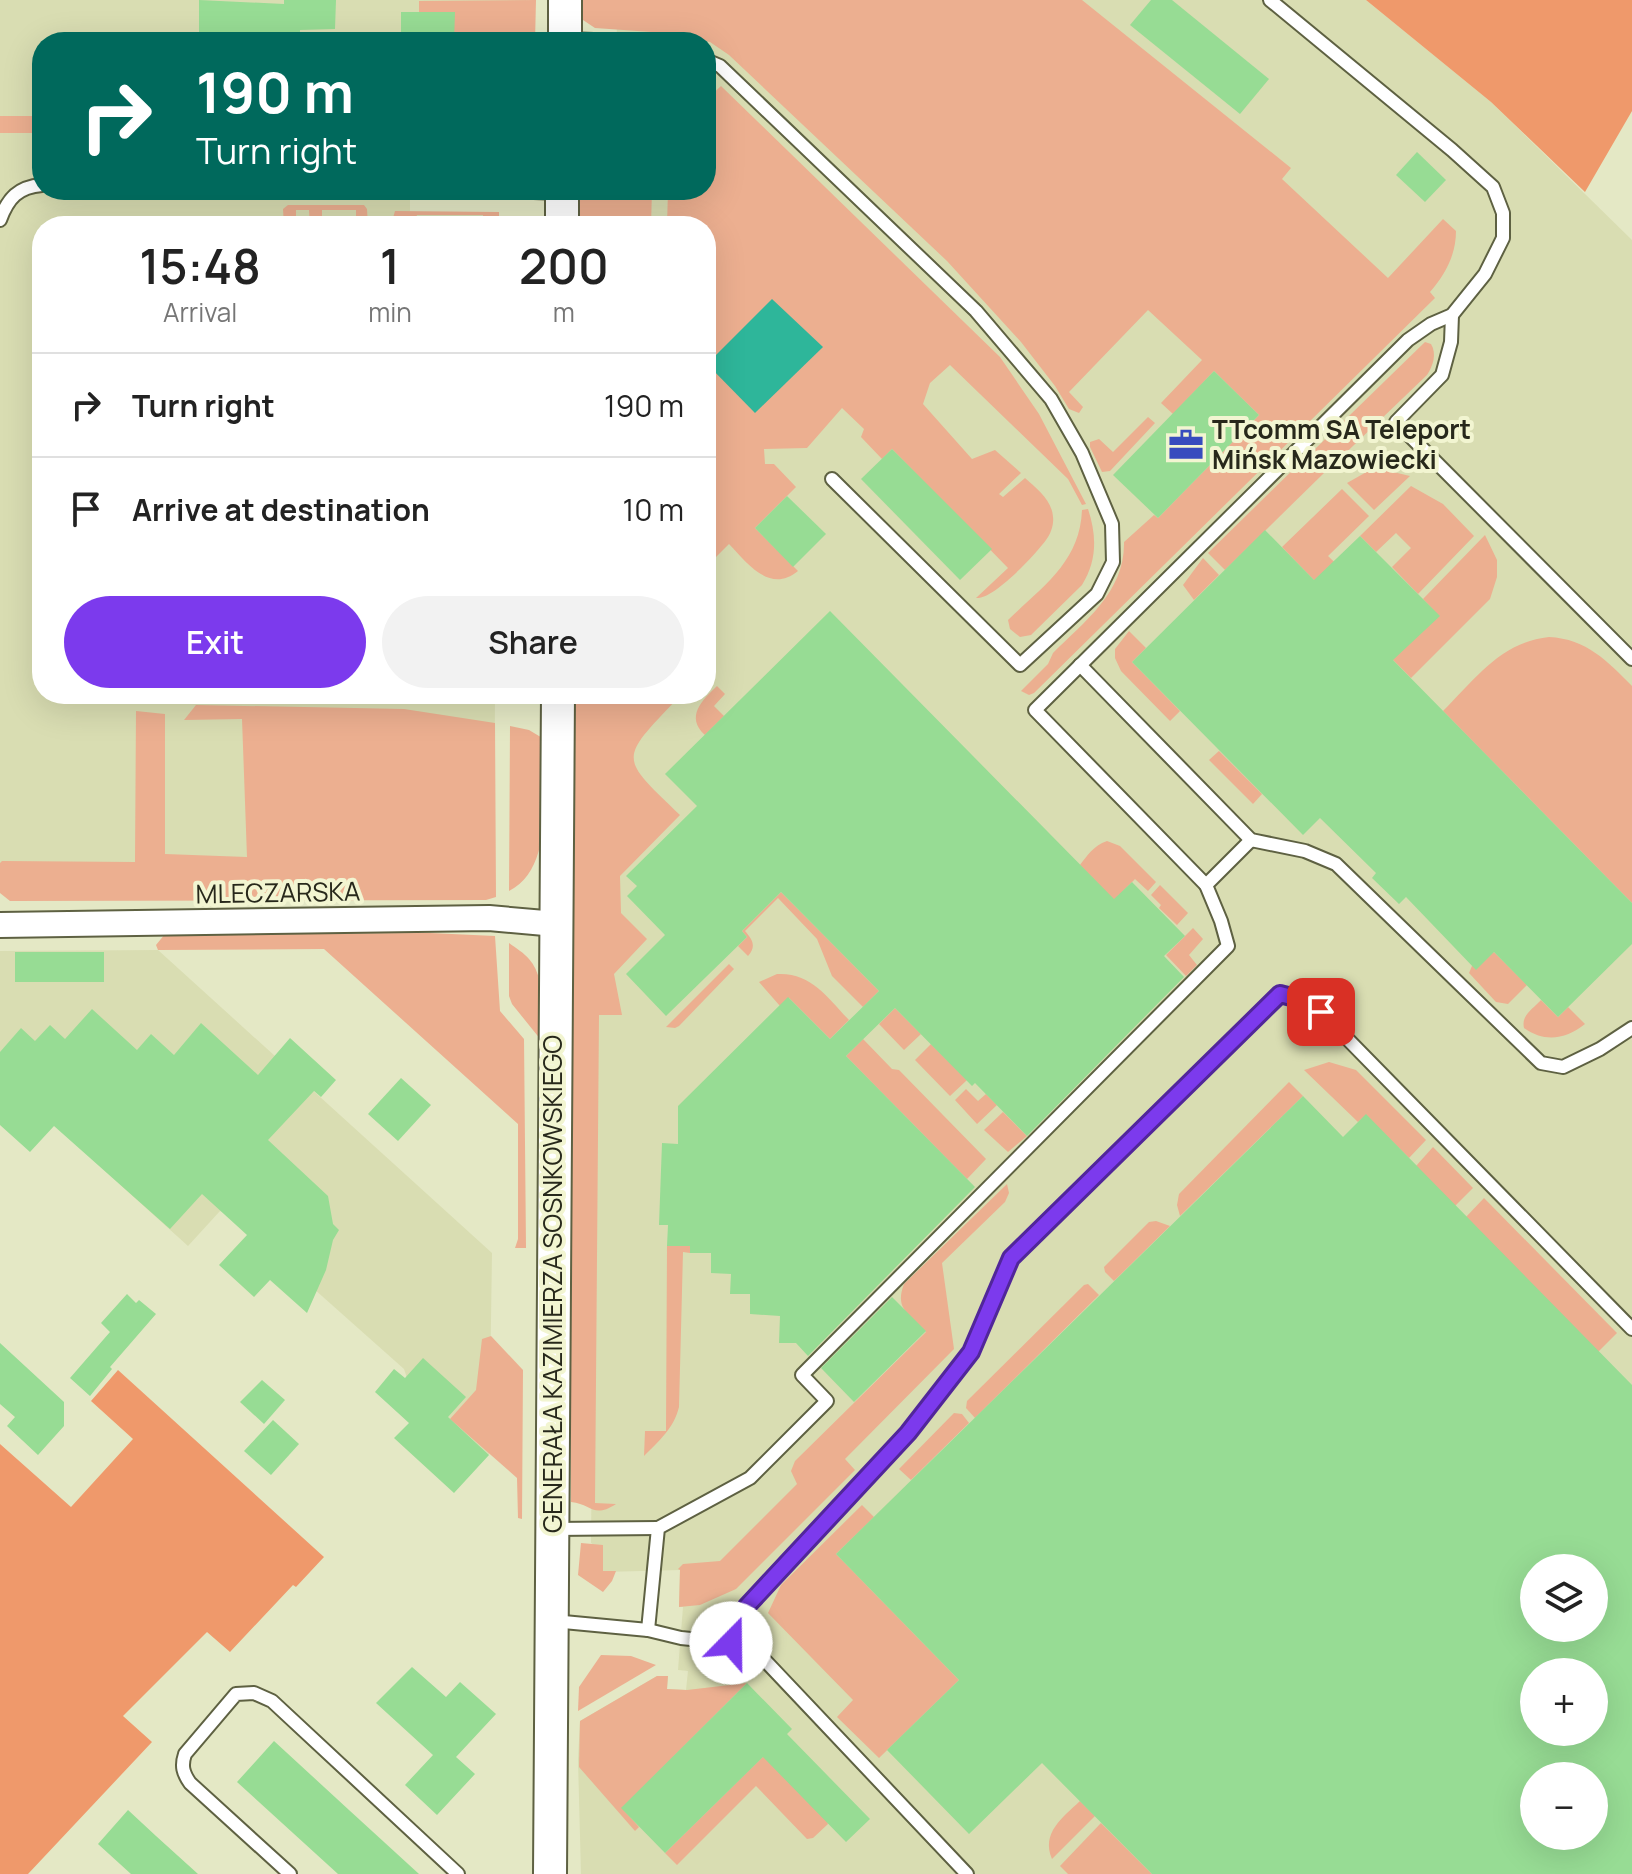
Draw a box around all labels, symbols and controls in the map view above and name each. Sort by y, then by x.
text: 190 m [196,53,354,130]
icon: right [64,64,168,168]
text: Turn right [196,126,357,175]
text: 15:48 [139,233,261,298]
text: 1 [380,233,400,298]
text: 200 [519,233,609,298]
text: Arrival [163,294,237,330]
text: min [368,294,412,330]
text: m [553,294,575,330]
icon: right [64,383,108,427]
text: Turn right [132,385,275,426]
text: 190 m [604,385,684,426]
place label: TTcomm SA Teleport Mińsk Mazowiecki [1212,411,1471,477]
office icon: TTcomm SA Teleport Mińsk Mazowiecki [1167,426,1205,464]
icon: arrive [64,487,108,531]
text: Arrive at destination [132,489,430,530]
text: 10 m [623,489,684,530]
button: Exit [64,596,366,688]
button: Share [382,596,684,688]
street label: MLECZARSKA [195,873,361,911]
pin [1287,978,1355,1046]
icon: arrive [1299,990,1343,1034]
street label: GENERAŁA KAZIMIERZA SOSNKOWSKIEGO [534,1035,570,1533]
map controls [1520,1554,1608,1850]
button: layers [1520,1554,1608,1642]
position arrow [689,1601,773,1685]
button: + [1520,1658,1608,1746]
button: − [1520,1762,1608,1850]

